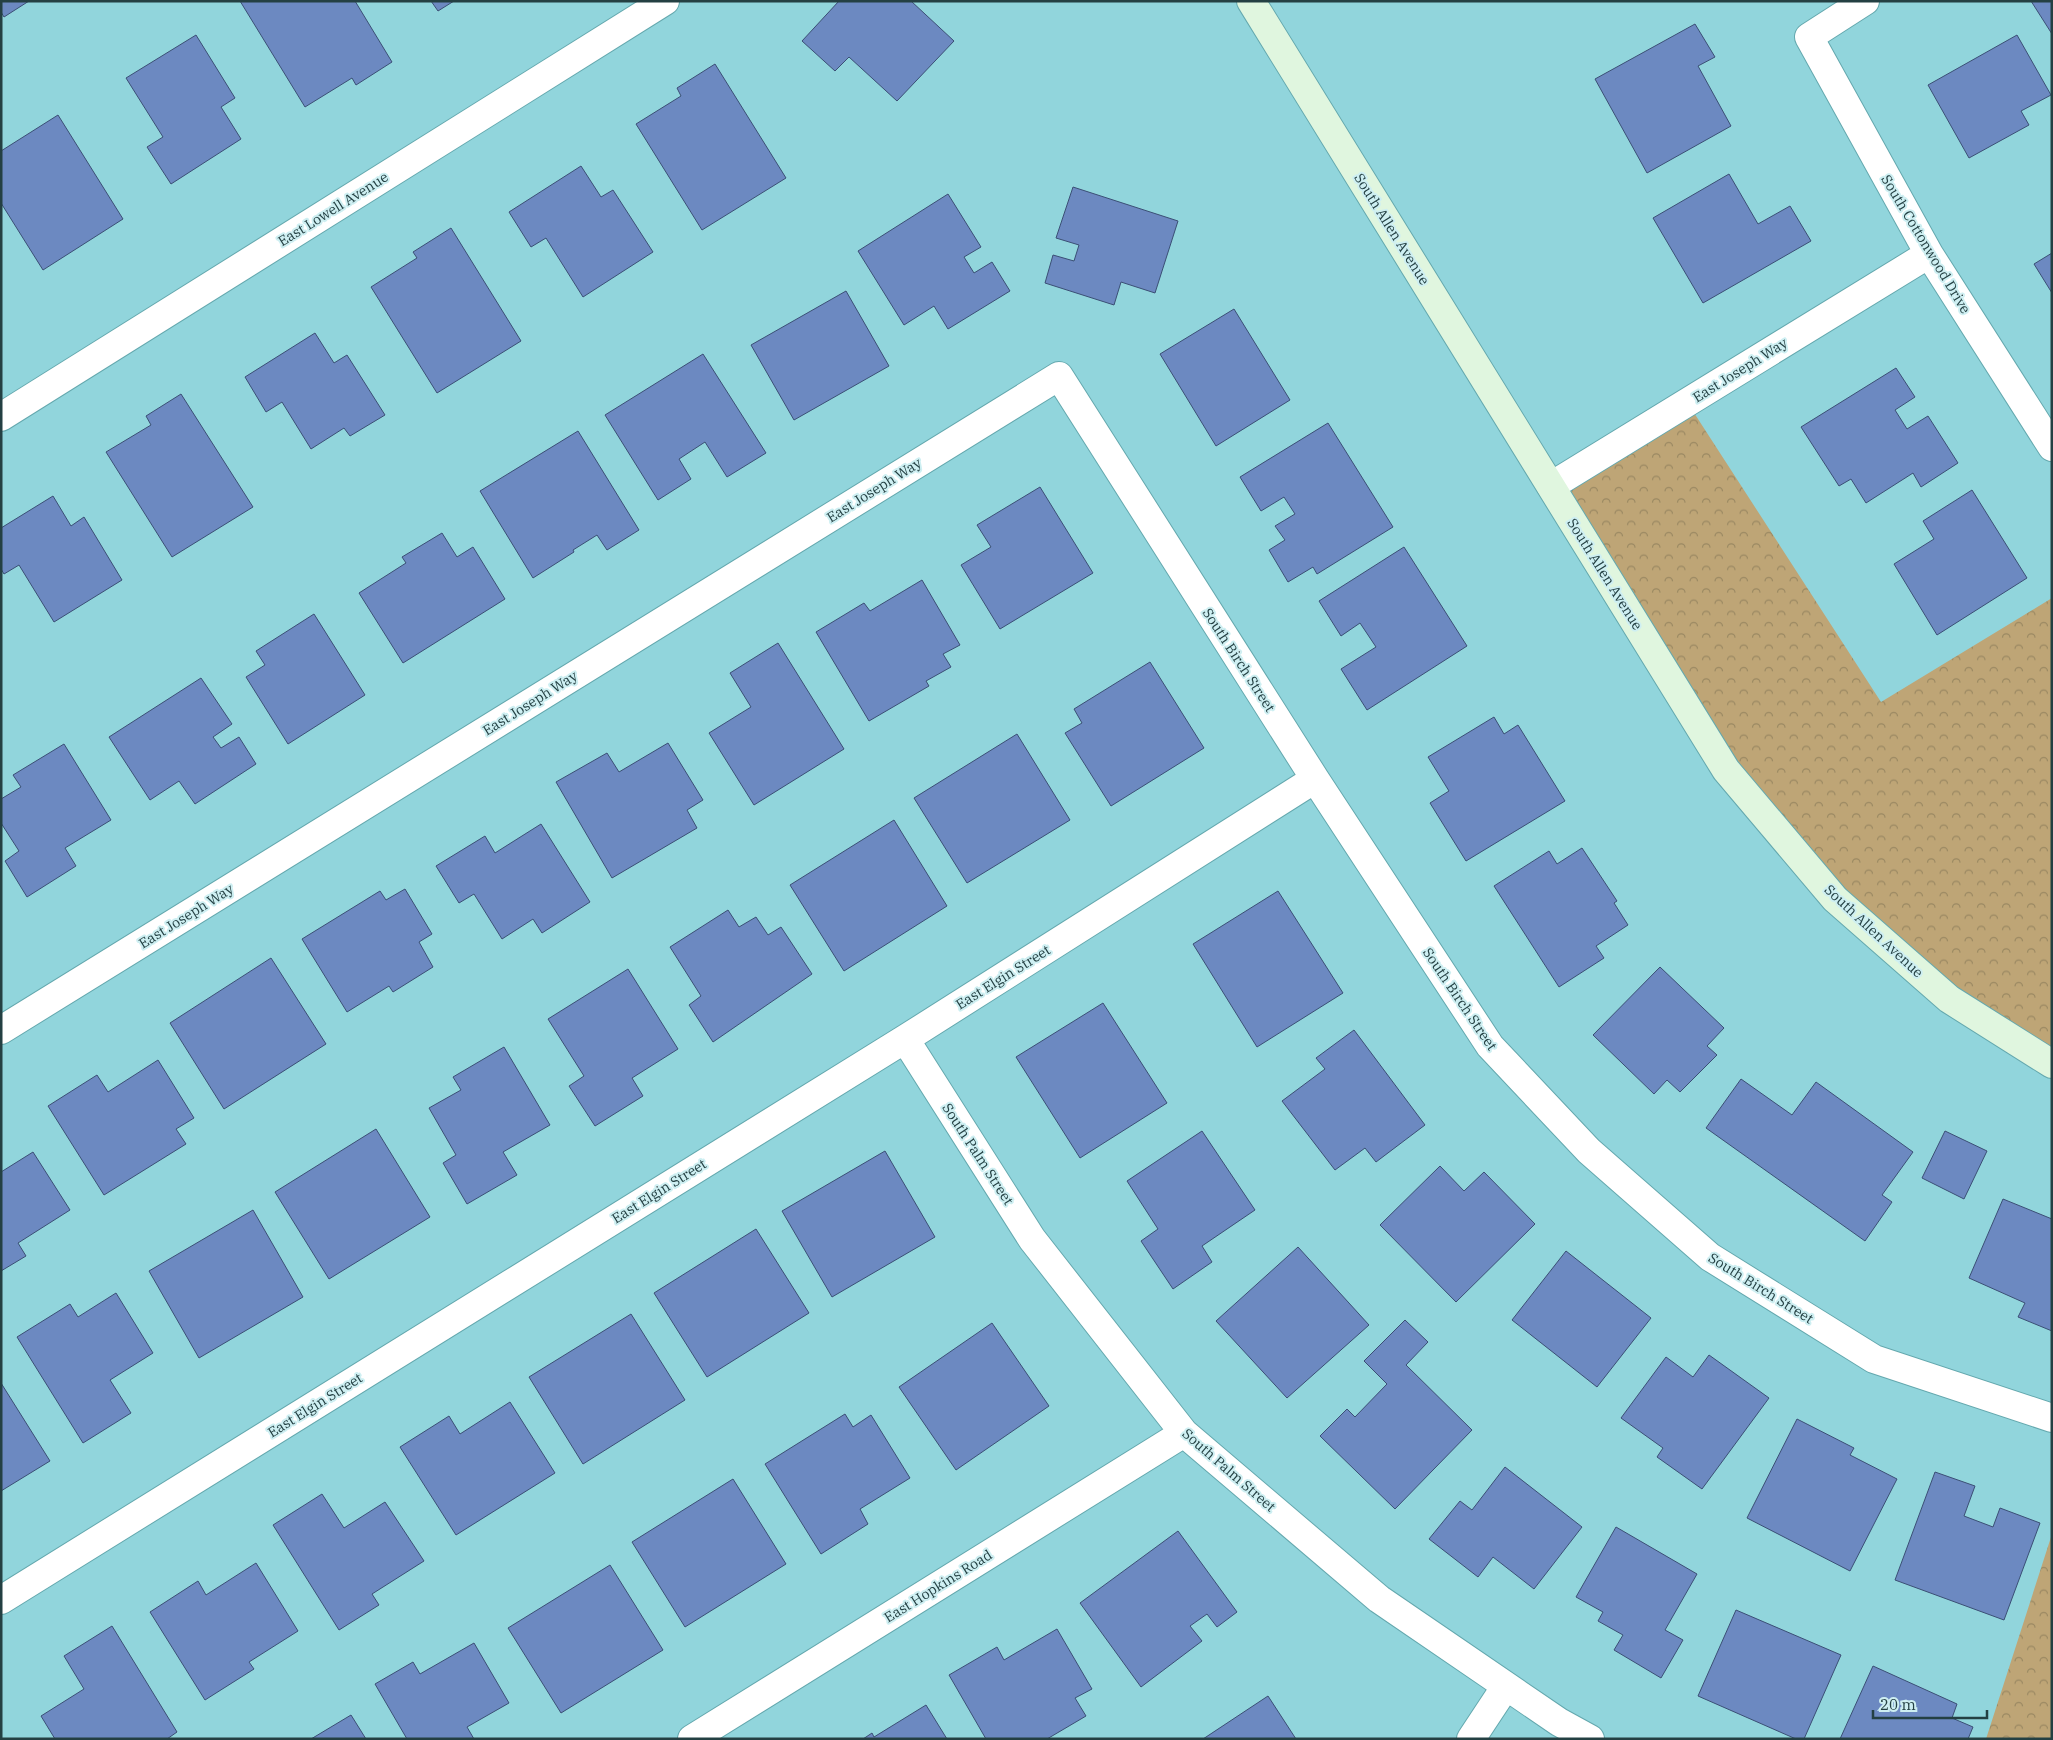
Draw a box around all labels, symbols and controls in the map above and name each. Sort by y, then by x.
street label: East Lowell Avenue [274,168,392,250]
street label: South Allen Avenue [1350,170,1434,288]
street label: South Cottonwood Drive [1877,171,1975,317]
street label: East Joseph Way [1689,333,1791,406]
street label: East Joseph Way [823,453,925,526]
street label: South Allen Avenue [1563,515,1647,633]
street label: South Birch Street [1199,605,1279,715]
street label: East Joseph Way [479,666,581,739]
street label: East Joseph Way [135,879,237,952]
street label: South Allen Avenue [1821,881,1927,981]
street label: East Elgin Street [952,941,1054,1013]
street label: South Birch Street [1419,944,1501,1054]
street label: South Palm Street [938,1100,1018,1208]
street label: East Elgin Street [608,1155,710,1227]
street label: South Birch Street [1705,1249,1817,1328]
street label: East Elgin Street [264,1369,366,1441]
street label: South Palm Street [1179,1424,1279,1516]
street label: East Hopkins Road [881,1545,996,1626]
scale bar [1873,1688,1987,1720]
text: 20 m [1880,1695,1916,1714]

